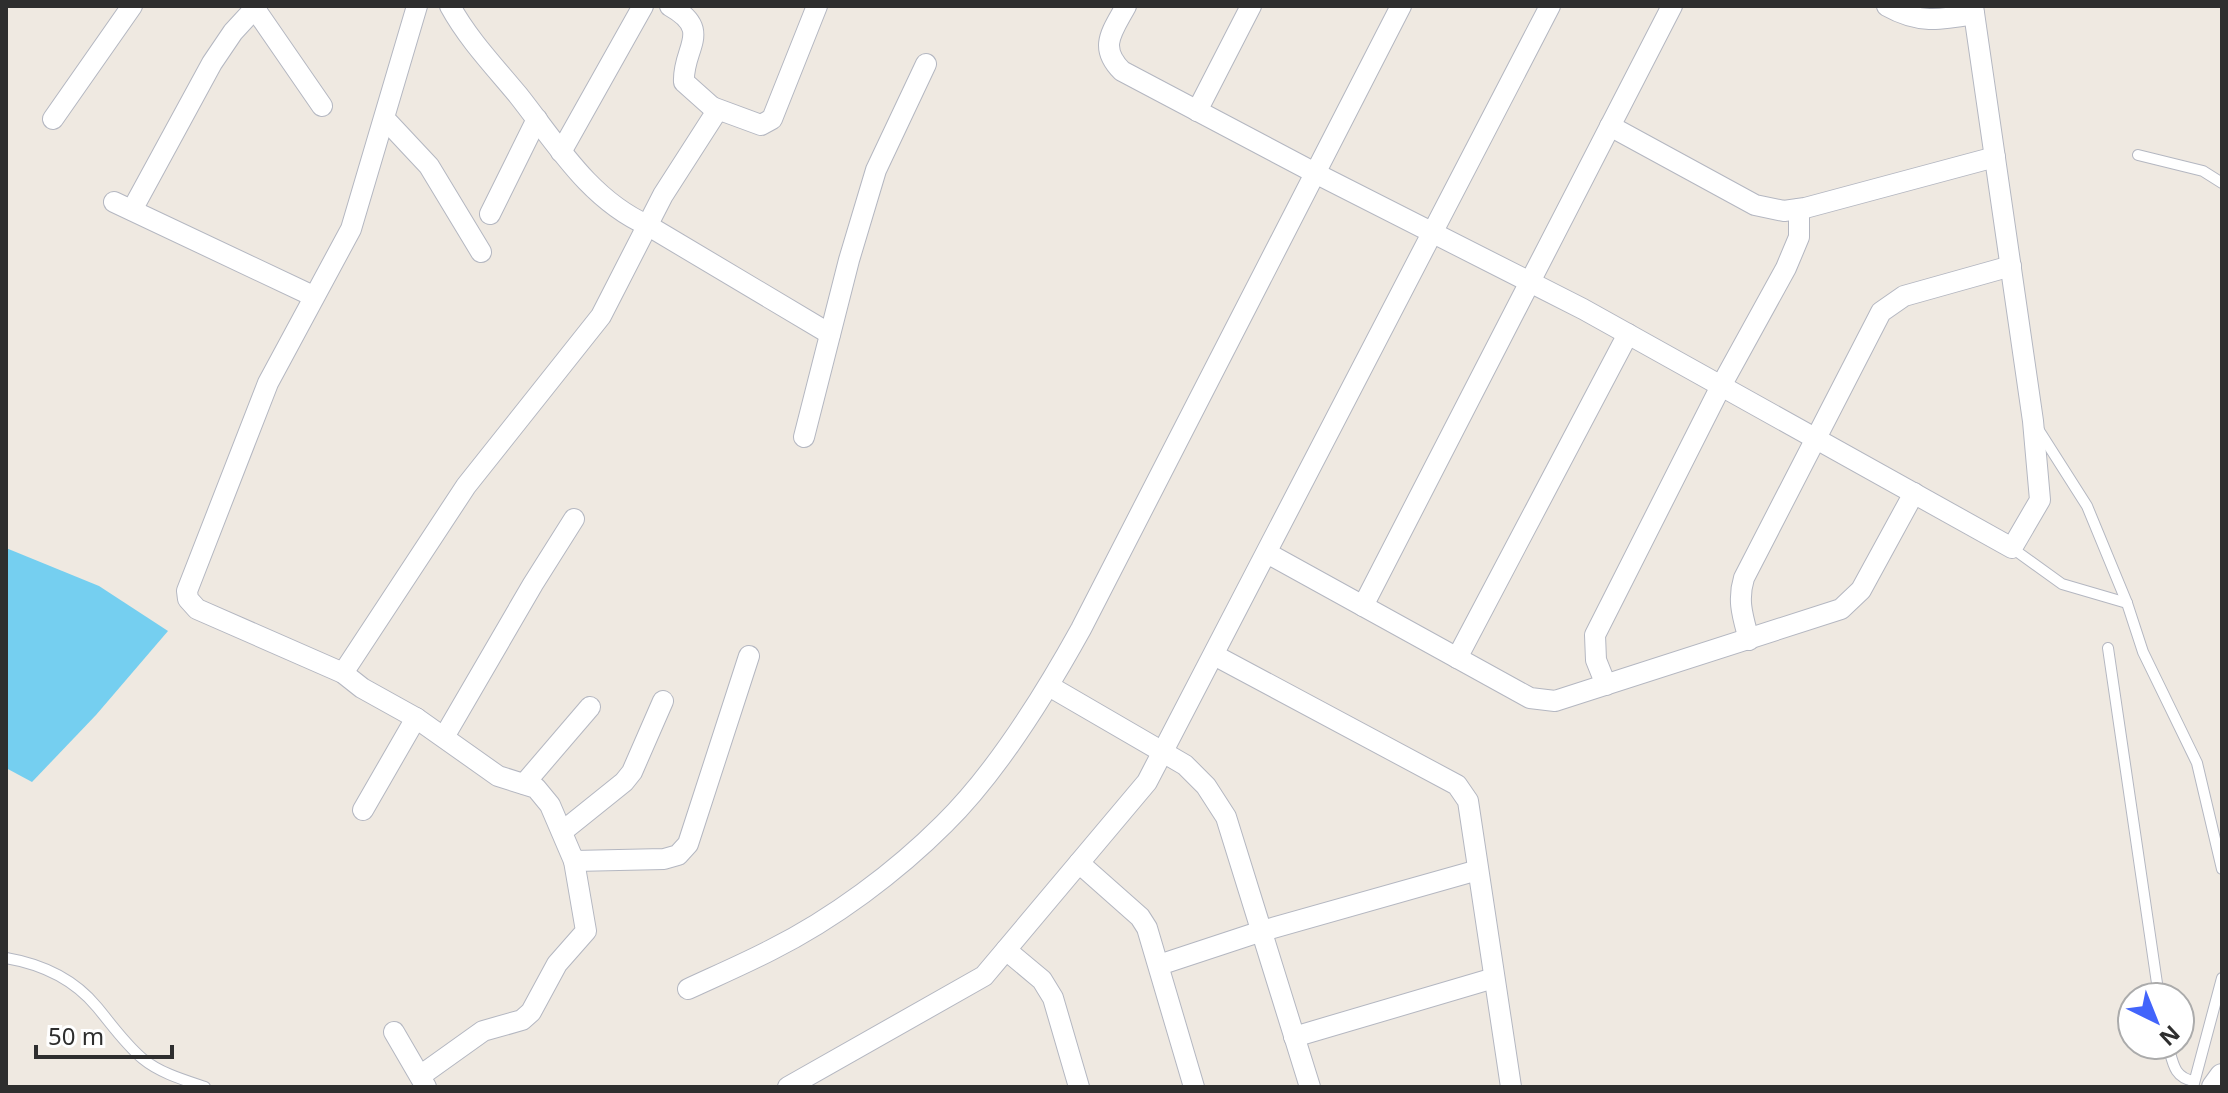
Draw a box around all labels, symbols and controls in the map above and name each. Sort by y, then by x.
north arrow [2116,981,2196,1061]
scale bar [36,1009,172,1059]
text: 50 m [48,1019,104,1052]
text: N [2154,1019,2187,1053]

